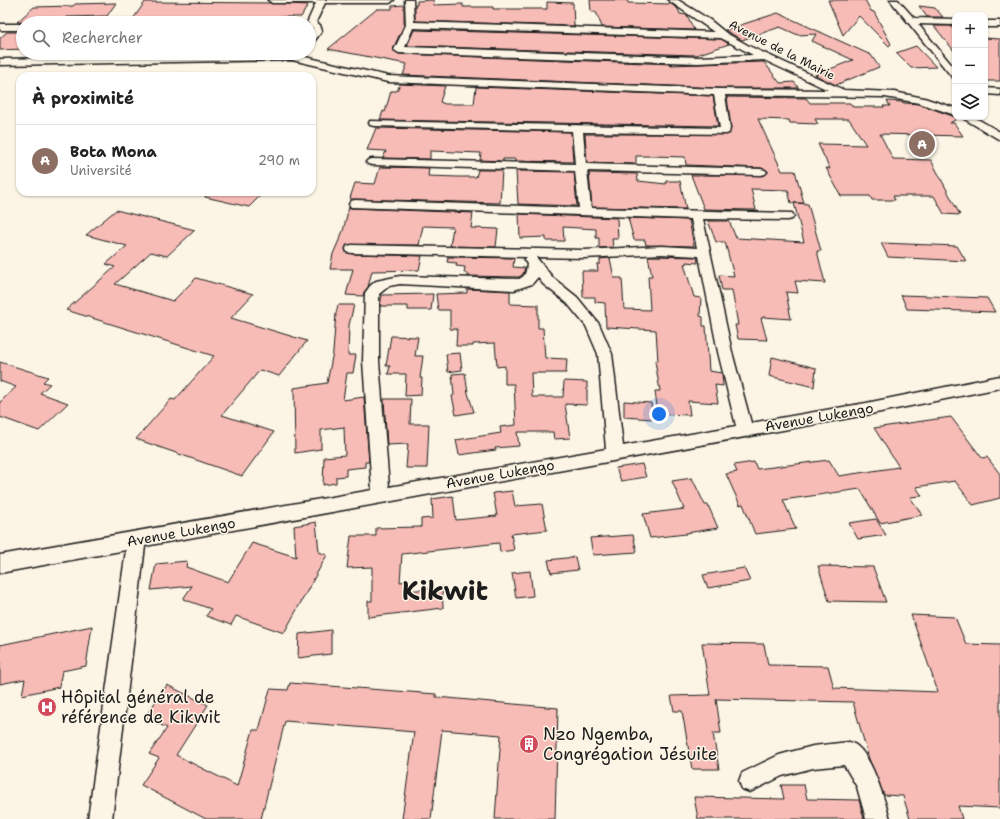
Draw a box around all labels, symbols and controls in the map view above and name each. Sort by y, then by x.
map controls [952,12,988,120]
button: + [952,12,988,48]
search box [16,16,316,60]
street label: Avenue de la Mairie [726,16,838,84]
icon: search [30,27,52,49]
text: Rechercher [62,28,143,48]
button: − [952,48,988,84]
button: layers [952,84,988,120]
text: À proximité [32,87,134,109]
pin: A [909,129,935,159]
text: Bota Mona [70,142,157,162]
text: A [40,152,50,169]
text: 290 m [258,152,300,169]
text: Université [70,162,132,179]
street label: Avenue Lukengo [763,399,875,435]
your location [649,404,669,424]
street label: Avenue Lukengo [444,456,556,492]
street label: Avenue Lukengo [125,514,237,550]
district label: Kikwit [402,573,488,608]
place label: Hôpital général de référence de Kikwit [61,686,221,728]
hospital icon: Hôpital général de référence de Kikwit [36,696,58,718]
place label: Nzo Ngemba, Congrégation Jésuite [543,723,717,765]
building icon: Nzo Ngemba, Congrégation Jésuite [518,733,540,755]

